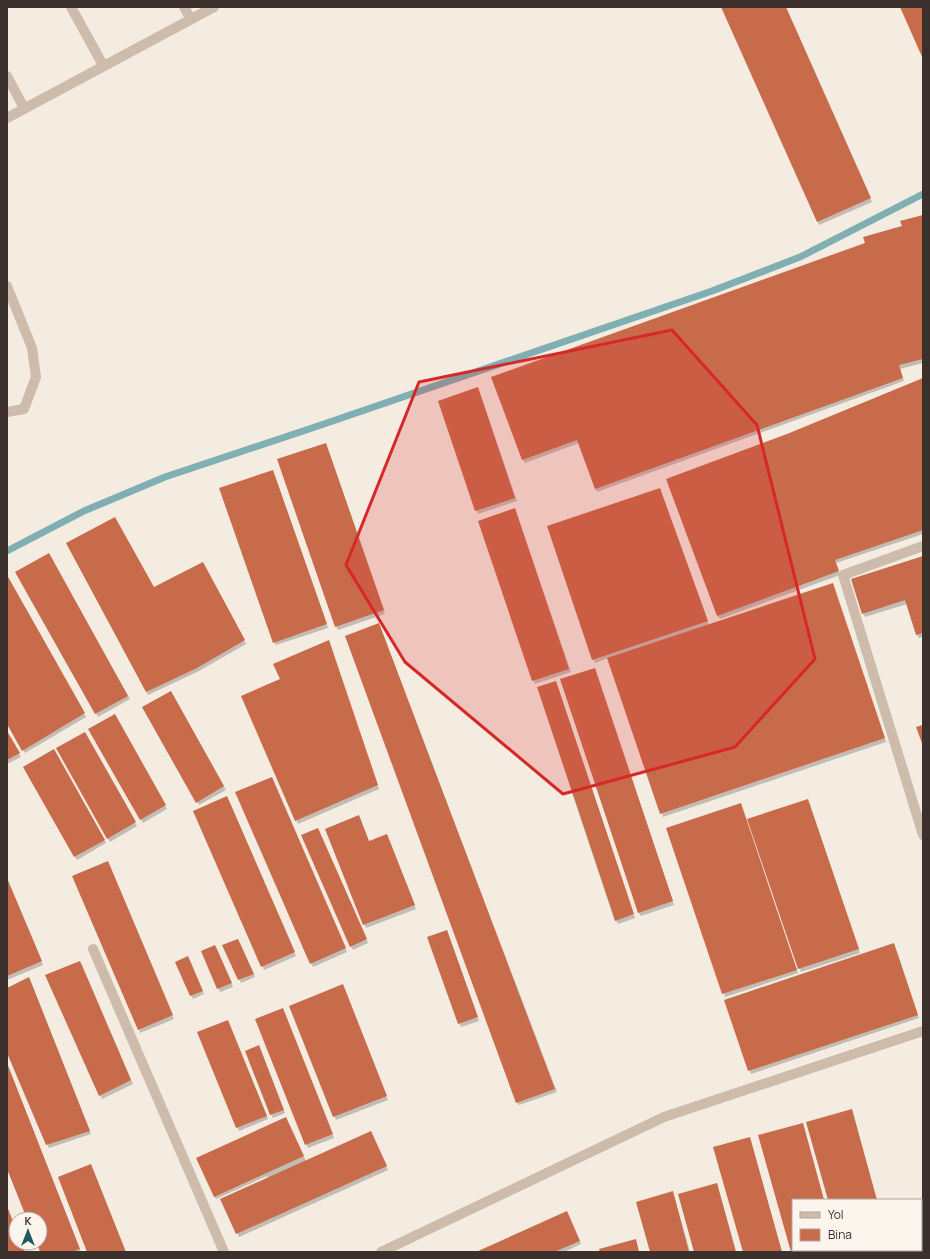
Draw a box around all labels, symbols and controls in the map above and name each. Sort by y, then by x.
legend [792,1199,922,1251]
text: Yol [828,1206,844,1223]
north arrow [8,1211,48,1251]
text: K [24,1213,32,1228]
text: Bina [828,1226,852,1243]

